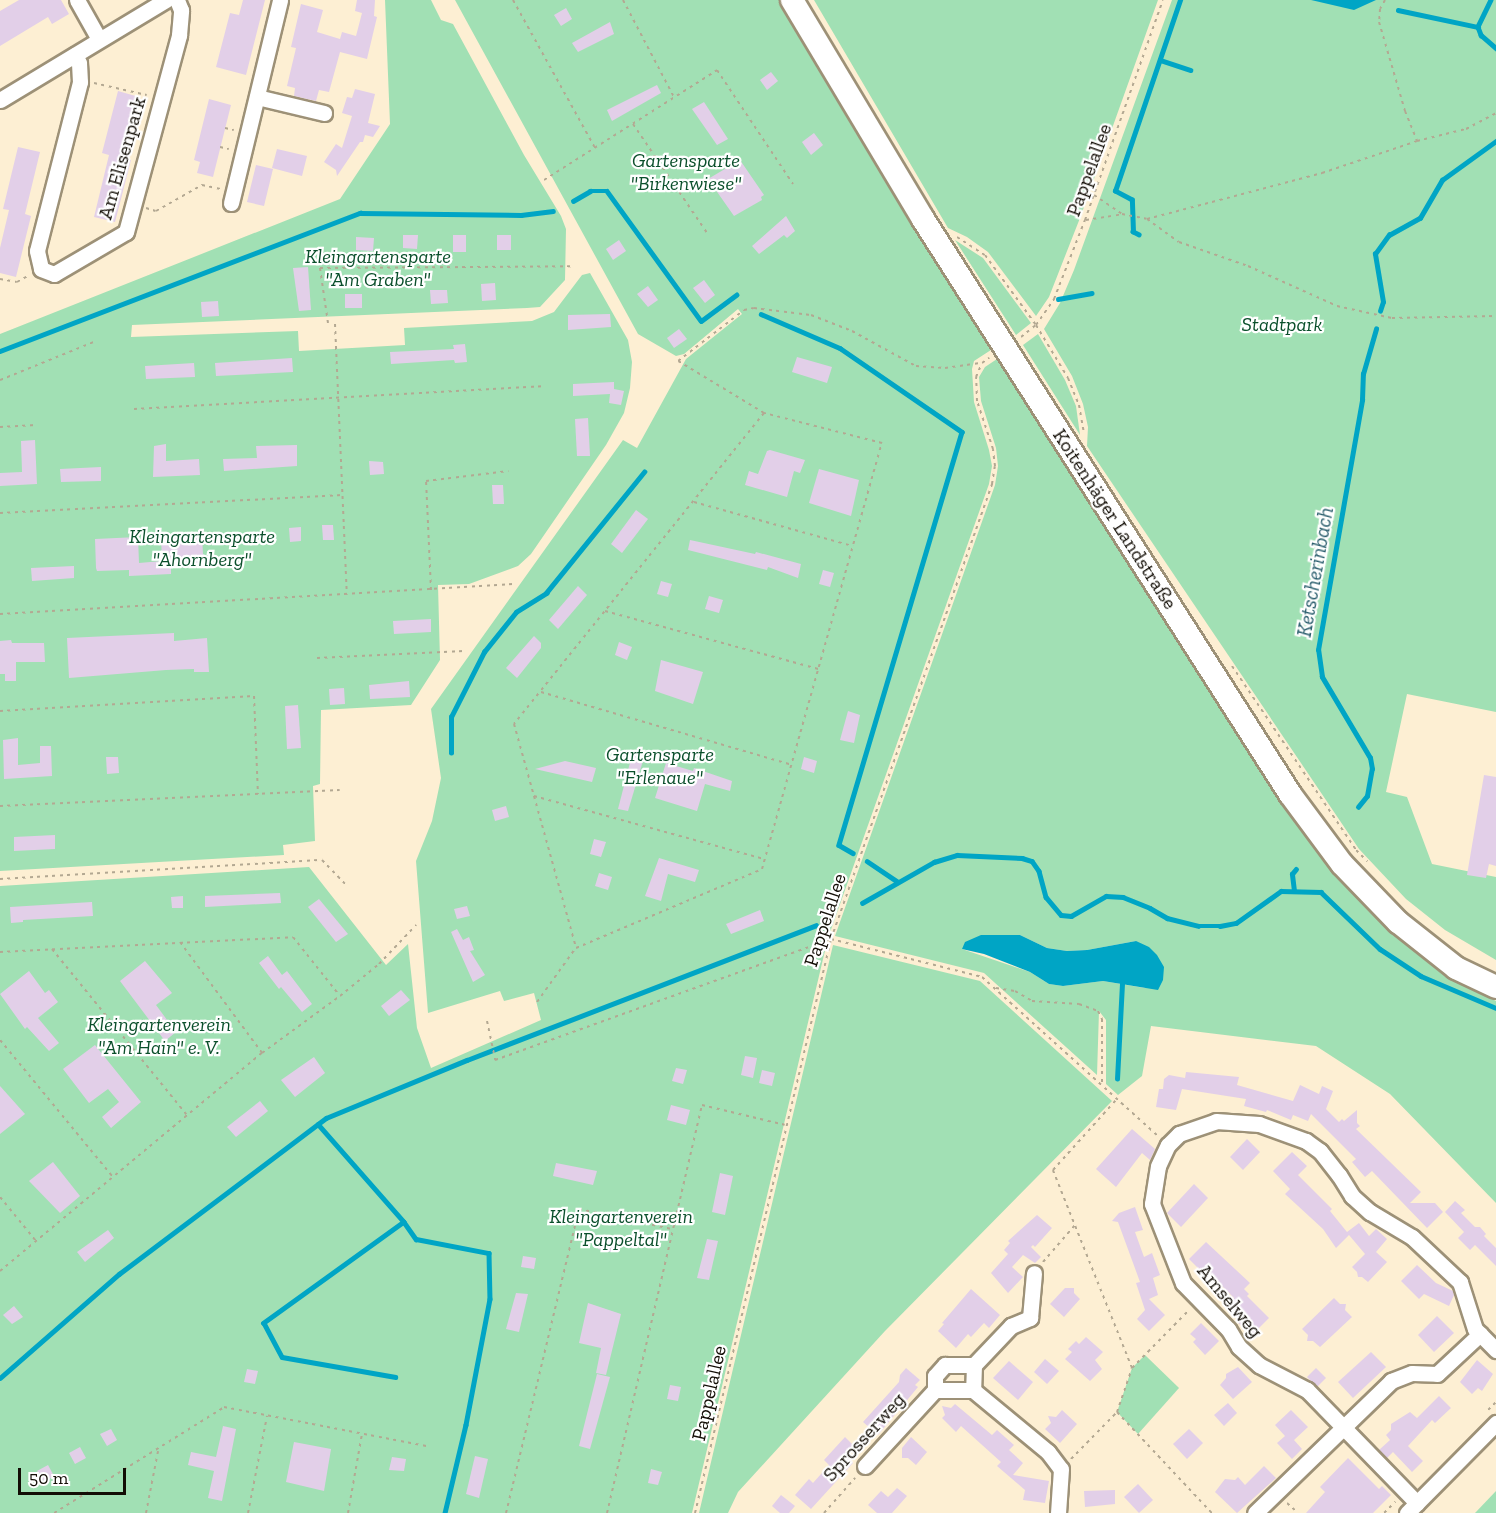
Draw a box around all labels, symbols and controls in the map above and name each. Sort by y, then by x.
street label: Am Elisenpark [93,94,151,222]
street label: Pappelallee [1061,120,1117,220]
park label: Gartensparte "Birkenwiese" [630,149,742,196]
park label: Kleingartensparte "Am Graben" [305,244,451,291]
park label: Stadtpark [1242,312,1322,336]
street label: Koitenhäger Landstraße [1048,424,1182,614]
water label: Ketscherinbach [1291,505,1339,639]
park label: Kleingartensparte "Ahornberg" [129,524,275,571]
park label: Gartensparte "Erlenaue" [606,742,714,789]
street label: Pappelallee [799,870,851,970]
park label: Kleingartenverein "Am Hain" e. V. [87,1012,231,1059]
park label: Kleingartenverein "Pappeltal" [549,1205,693,1252]
street label: Amselweg [1192,1259,1268,1343]
street label: Pappelallee [686,1343,732,1443]
street label: Sprosserweg [818,1388,910,1486]
scale bar [21,1456,129,1494]
text: 50 m [29,1467,68,1489]

